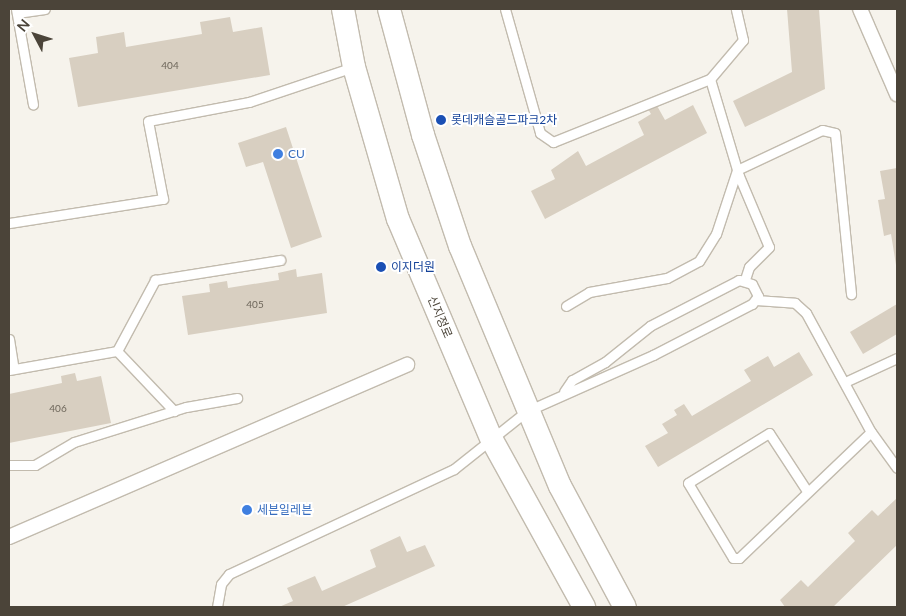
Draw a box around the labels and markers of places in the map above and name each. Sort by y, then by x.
place label: 롯데캐슬골드파크2차 [451,113,557,127]
marker: 롯데캐슬골드파크2차 [435,114,447,126]
place label: CU [288,147,305,161]
marker: CU [272,148,284,160]
place label: 이지더원 [391,260,435,274]
marker: 이지더원 [375,261,387,273]
place label: 세븐일레븐 [257,503,312,517]
marker: 세븐일레븐 [241,504,253,516]

